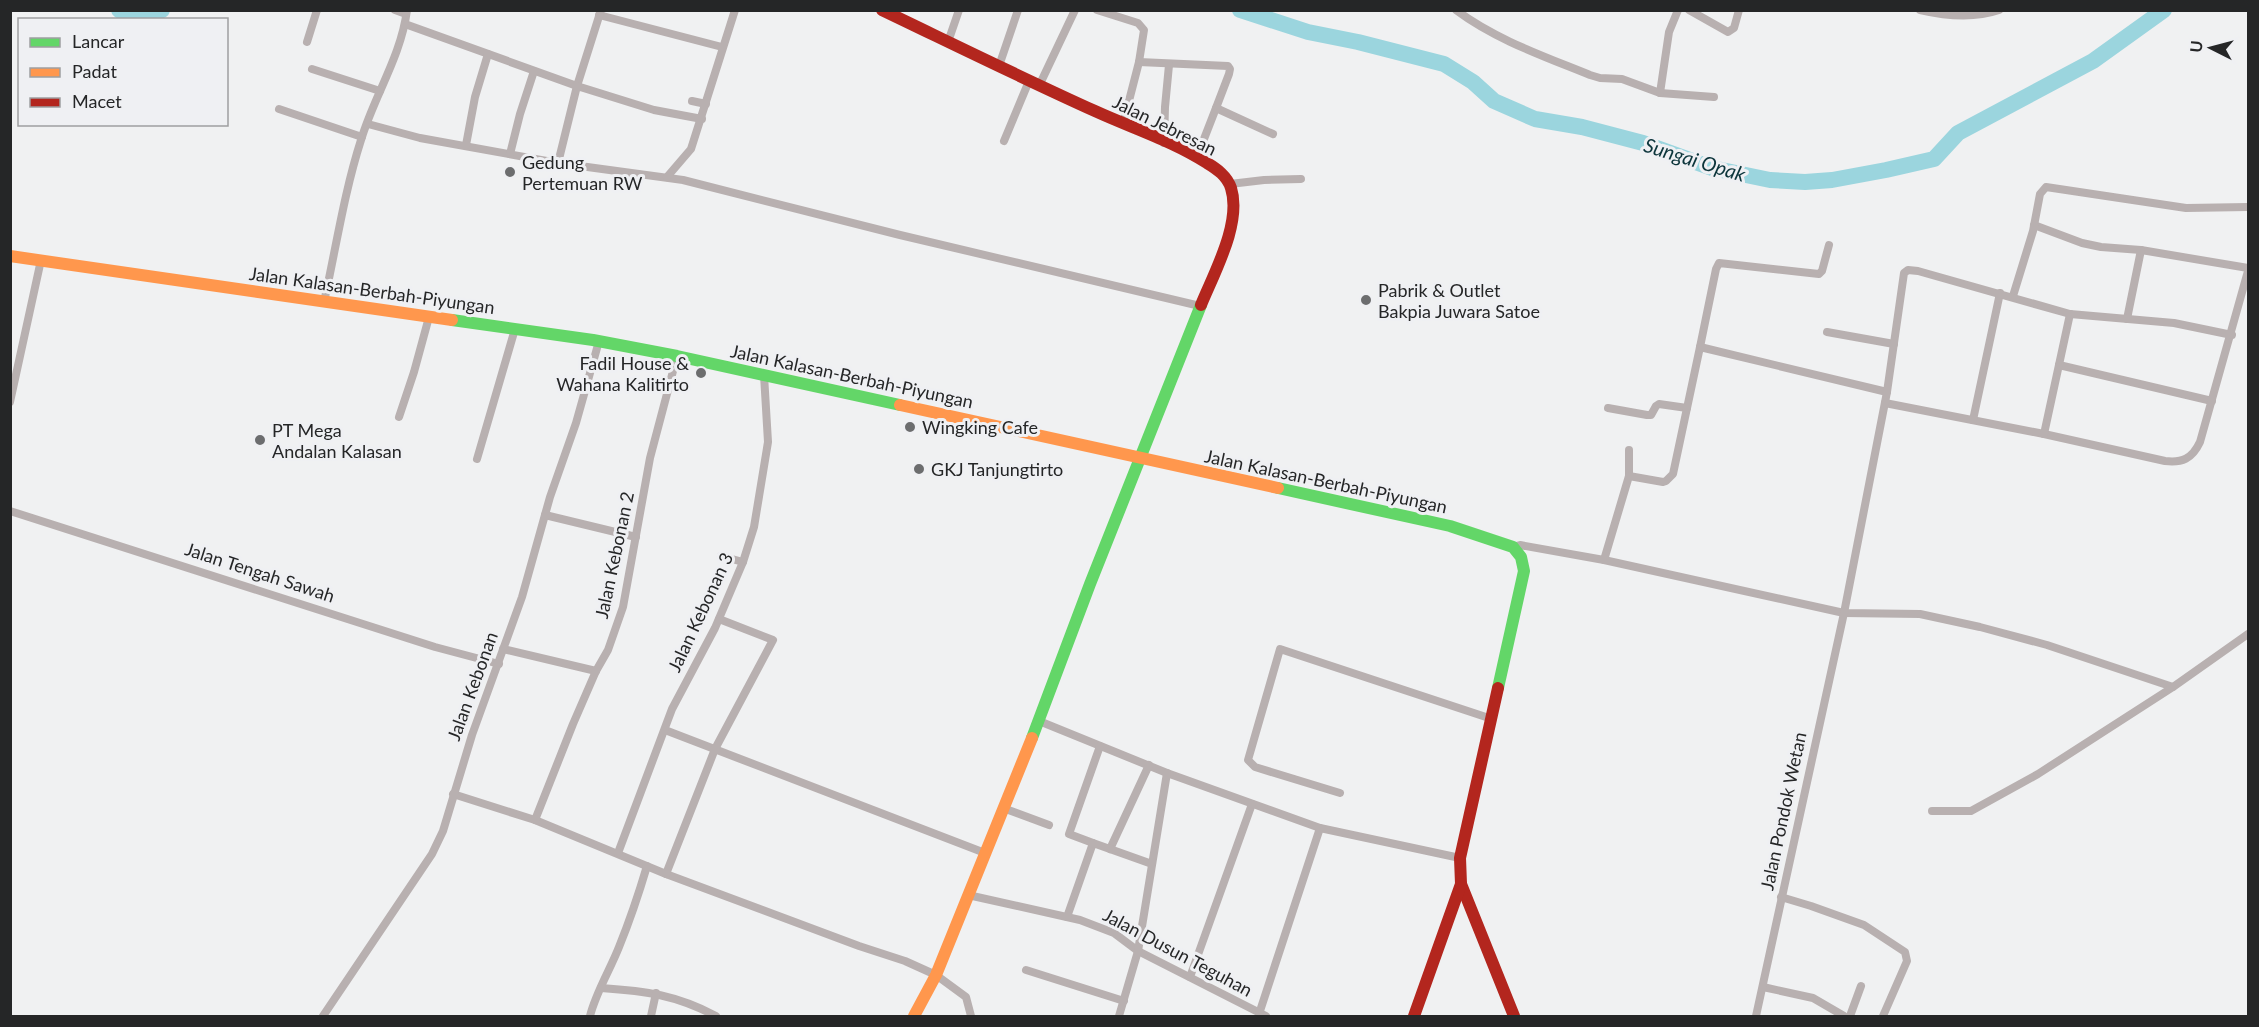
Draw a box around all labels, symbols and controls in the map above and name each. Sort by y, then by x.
legend [18,18,228,126]
north arrow [2181,18,2241,78]
text: Lancar [72,30,125,52]
text: U [2186,39,2206,53]
text: Padat [72,60,117,82]
text: Macet [72,90,122,112]
street label: Jalan Jebresan [1109,90,1221,160]
water label: Sungai Opak [1641,132,1749,186]
place label: Gedung Pertemuan RW [522,151,643,194]
marker: Gedung Pertemuan RW [503,165,517,179]
street label: Jalan Kalasan-Berbah-Piyungan [248,262,496,318]
place label: Pabrik & Outlet Bakpia Juwara Satoe [1378,279,1540,322]
marker: Pabrik & Outlet Bakpia Juwara Satoe [1359,293,1373,307]
street label: Jalan Kalasan-Berbah-Piyungan [729,339,975,413]
place label: Fadil House & Wahana Kalitirto [556,352,689,395]
marker: Fadil House & Wahana Kalitirto [694,366,708,380]
place label: Wingking Cafe [922,416,1038,438]
place label: PT Mega Andalan Kalasan [272,419,402,462]
marker: Wingking Cafe [903,420,917,434]
marker: PT Mega Andalan Kalasan [253,433,267,447]
street label: Jalan Kalasan-Berbah-Piyungan [1203,444,1449,518]
place label: GKJ Tanjungtirto [931,458,1063,480]
marker: GKJ Tanjungtirto [912,462,926,476]
street label: Jalan Kebonan 2 [590,490,638,620]
street label: Jalan Tengah Sawah [182,537,338,607]
street label: Jalan Kebonan 3 [663,549,737,675]
street label: Jalan Kebonan [442,629,502,743]
street label: Jalan Pondok Wetan [1756,730,1810,892]
street label: Jalan Dusun Teguhan [1100,903,1256,1001]

